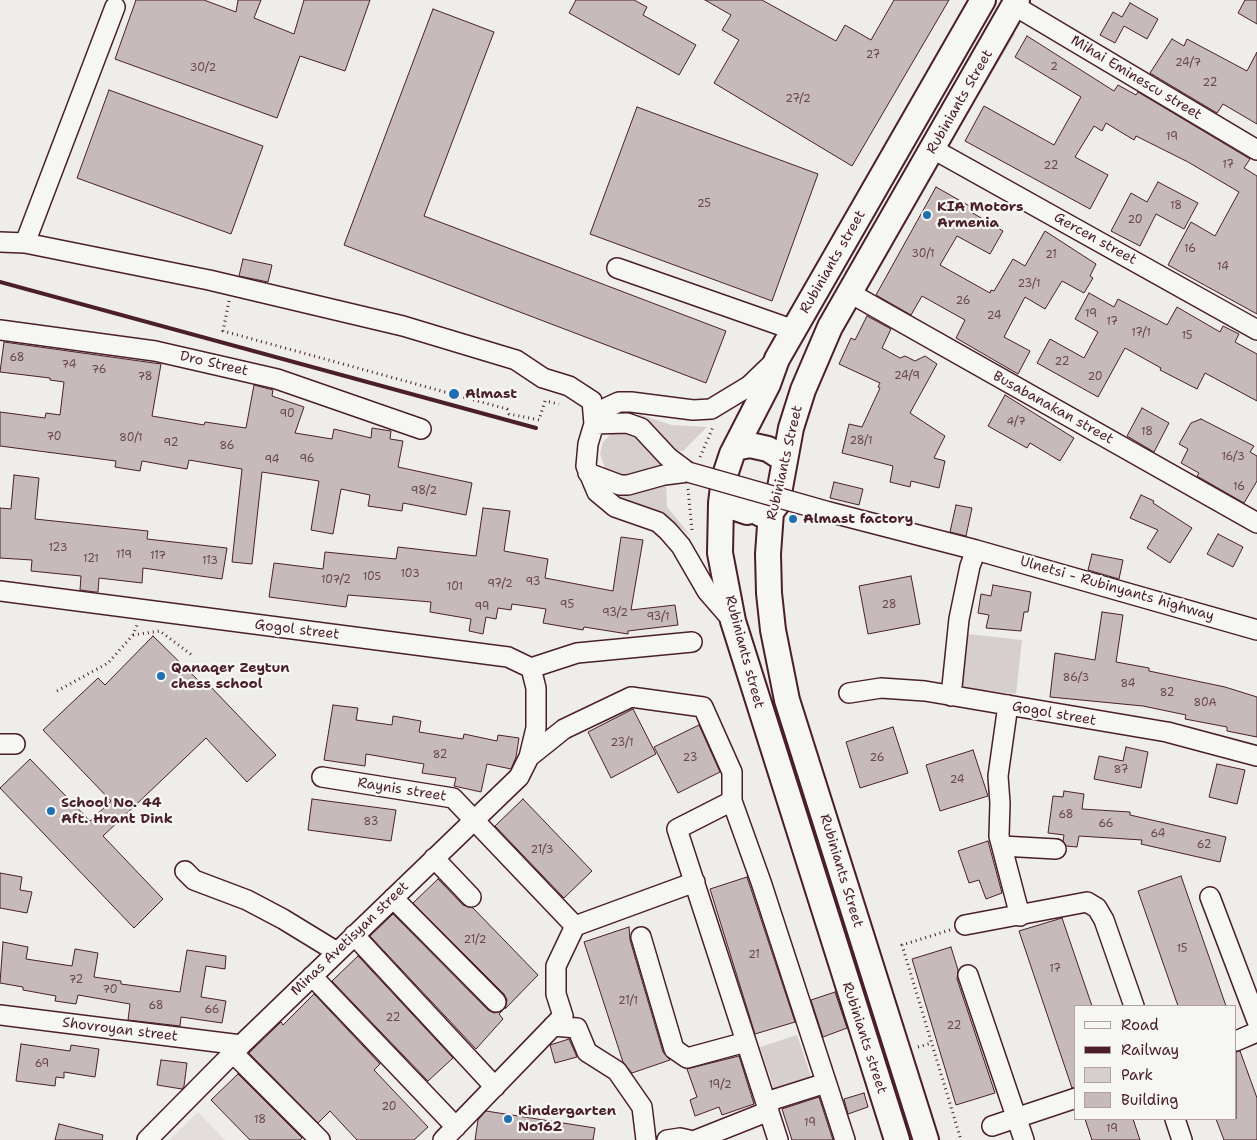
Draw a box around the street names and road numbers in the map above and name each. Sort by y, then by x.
street label: Mihai Eminescu street [1067,32,1205,124]
street label: Rubiniants Street [923,47,997,157]
street label: Rubiniants street [797,207,869,317]
street label: Gercen street [1051,209,1139,269]
street label: Dro Street [178,348,250,380]
street label: Busabanakan street [990,368,1116,448]
street label: Rubiniants Street [764,404,806,522]
street label: Ulnetsi - Rubinyants highway [1018,553,1216,625]
street label: Rubiniants street [721,594,767,710]
street label: Gogol street [254,616,340,644]
street label: Gogol street [1011,698,1097,730]
street label: Raynis street [356,775,448,805]
street label: Rubiniants Street [816,812,866,930]
street label: Minas Avetisyan street [288,878,412,1000]
street label: Rubiniants street [838,980,890,1096]
street label: Shovroyan street [61,1015,179,1045]

